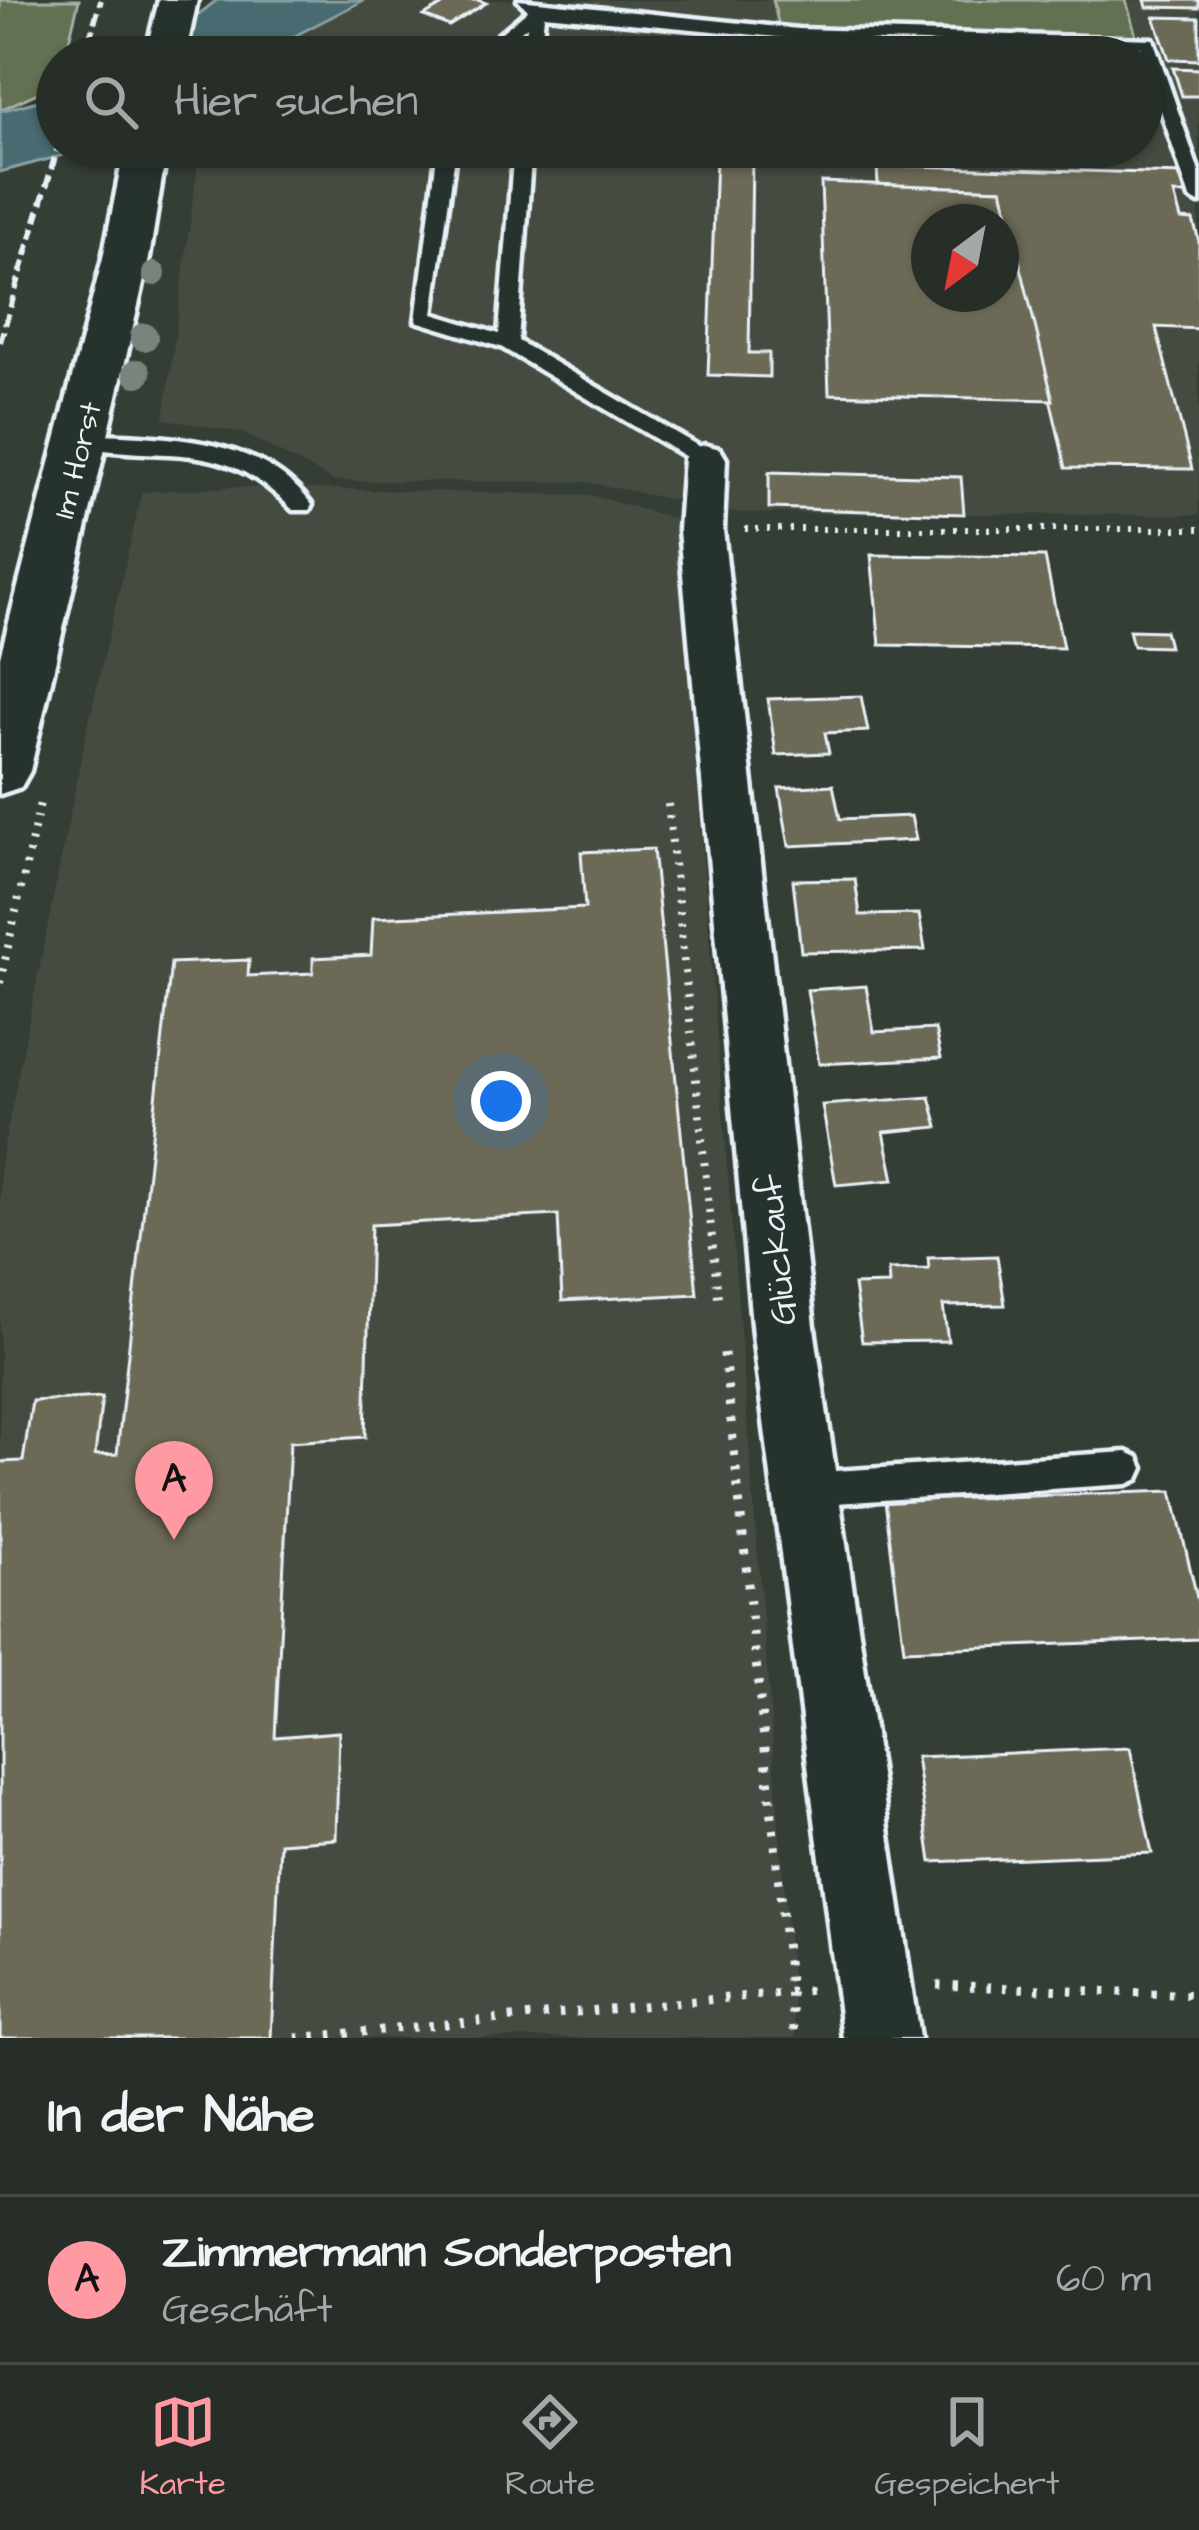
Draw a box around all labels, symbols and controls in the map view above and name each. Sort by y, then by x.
search box [36,36,1163,168]
icon: search [78,69,144,135]
text: Hier suchen [174,71,418,133]
north arrow [911,204,1019,312]
street label: Im Horst [43,398,113,523]
your location [471,1071,531,1131]
street label: Glückauf [744,1171,811,1328]
pin: A [135,1441,213,1540]
text: In der Nähe [48,2081,315,2152]
text: Zimmermann Sonderposten [162,2222,731,2284]
text: A [75,2253,99,2307]
text: 60 m [1056,2253,1151,2307]
text: Geschäft [162,2284,332,2338]
tab: Karte [140,2389,226,2507]
tab: Route [505,2389,595,2507]
tab: Gespeichert [874,2389,1059,2507]

